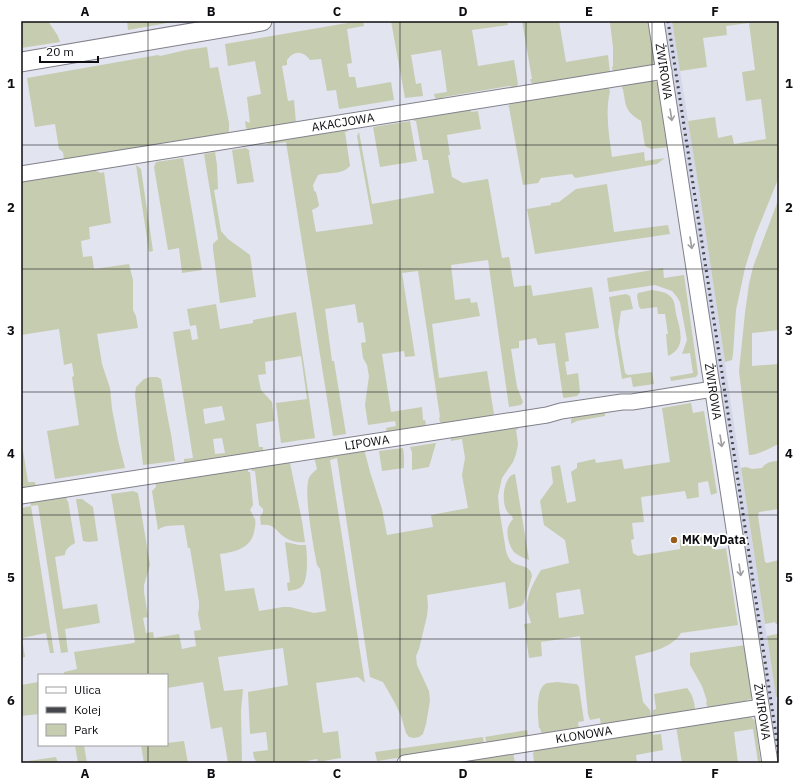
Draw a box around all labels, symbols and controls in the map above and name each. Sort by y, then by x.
text: A [81,3,90,20]
text: B [207,3,216,20]
text: C [333,3,342,20]
text: D [458,3,468,20]
text: E [585,3,593,20]
text: F [711,3,719,20]
scale bar [40,38,98,64]
street label: ŻWIROWA [653,42,676,101]
text: 20 m [46,44,74,59]
text: 1 [7,75,15,92]
text: 1 [785,75,793,92]
one-way arrow [667,108,675,121]
street label: AKACJOWA [310,109,376,134]
text: 2 [7,199,15,216]
text: 2 [785,199,793,216]
one-way arrow [687,236,695,249]
text: 3 [7,322,15,339]
text: 3 [785,322,793,339]
street label: ŻWIROWA [702,362,725,421]
street label: LIPOWA [343,431,391,453]
one-way arrow [717,434,725,447]
text: 4 [7,445,15,462]
text: 4 [785,445,793,462]
place label: MK MyData [682,532,746,547]
marker: MK MyData [669,535,679,545]
one-way arrow [736,563,744,576]
text: 5 [7,569,15,586]
text: 5 [785,569,793,586]
legend [38,674,168,746]
text: Ulica [74,682,101,697]
street label: ŻWIROWA [751,683,774,741]
text: 6 [7,692,15,709]
text: 6 [785,692,793,709]
text: Kolej [74,702,101,717]
text: Park [74,722,99,737]
street label: KLONOWA [554,722,613,746]
text: A [81,765,90,782]
text: B [207,765,216,782]
text: C [333,765,342,782]
text: D [458,765,468,782]
text: E [585,765,593,782]
text: F [711,765,719,782]

